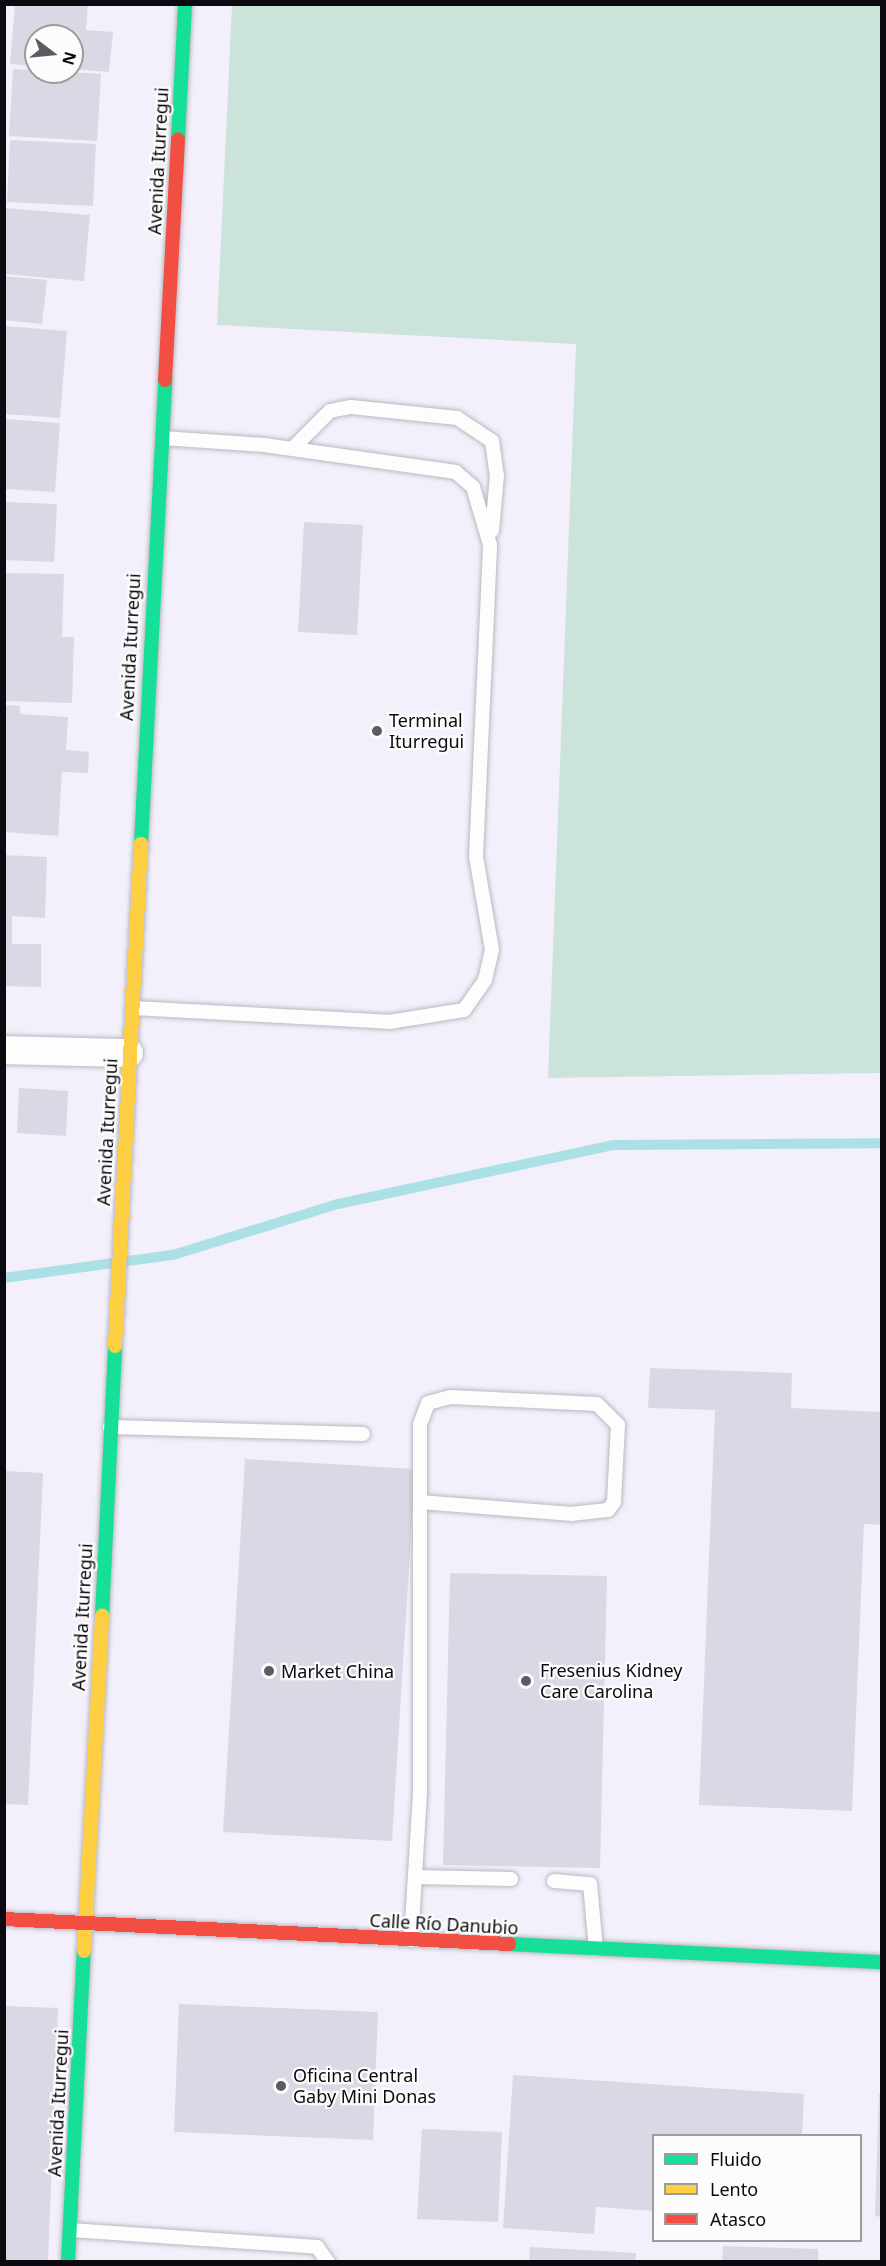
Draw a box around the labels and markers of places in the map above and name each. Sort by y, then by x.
place label: Terminal Iturregui [389,710,464,752]
marker: Terminal Iturregui [370,724,384,738]
place label: Market China [281,1660,394,1682]
place label: Fresenius Kidney Care Carolina [540,1660,682,1702]
marker: Market China [262,1664,276,1678]
marker: Fresenius Kidney Care Carolina [517,1672,535,1690]
place label: Oficina Central Gaby Mini Donas [293,2065,436,2108]
marker: Oficina Central Gaby Mini Donas [274,2079,288,2093]

